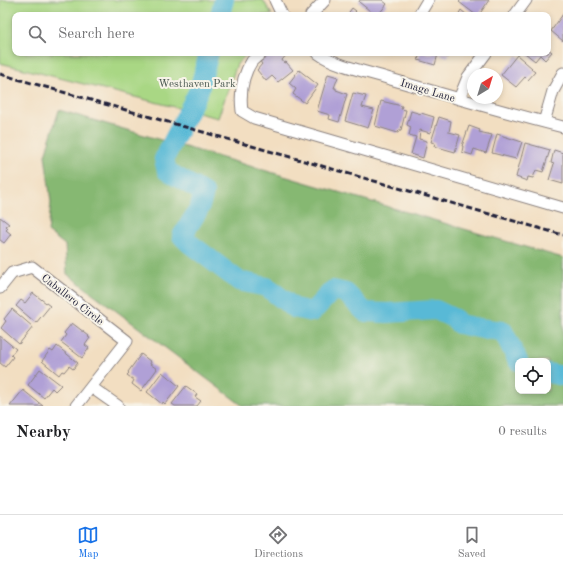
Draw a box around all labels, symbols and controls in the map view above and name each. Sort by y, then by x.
search box [12,12,551,56]
icon: search [26,23,48,45]
text: Search here [58,27,135,42]
north arrow [467,68,503,104]
street label: Image Lane [399,78,456,105]
park label: Westhaven Park [158,79,236,90]
street label: Caballero Circle [39,273,105,328]
map controls [515,358,551,394]
button: locate [515,358,551,394]
text: Nearby [16,424,71,441]
text: 0 results [498,425,547,438]
tab: Map [77,524,99,562]
tab: Directions [254,524,303,562]
tab: Saved [458,524,486,562]

